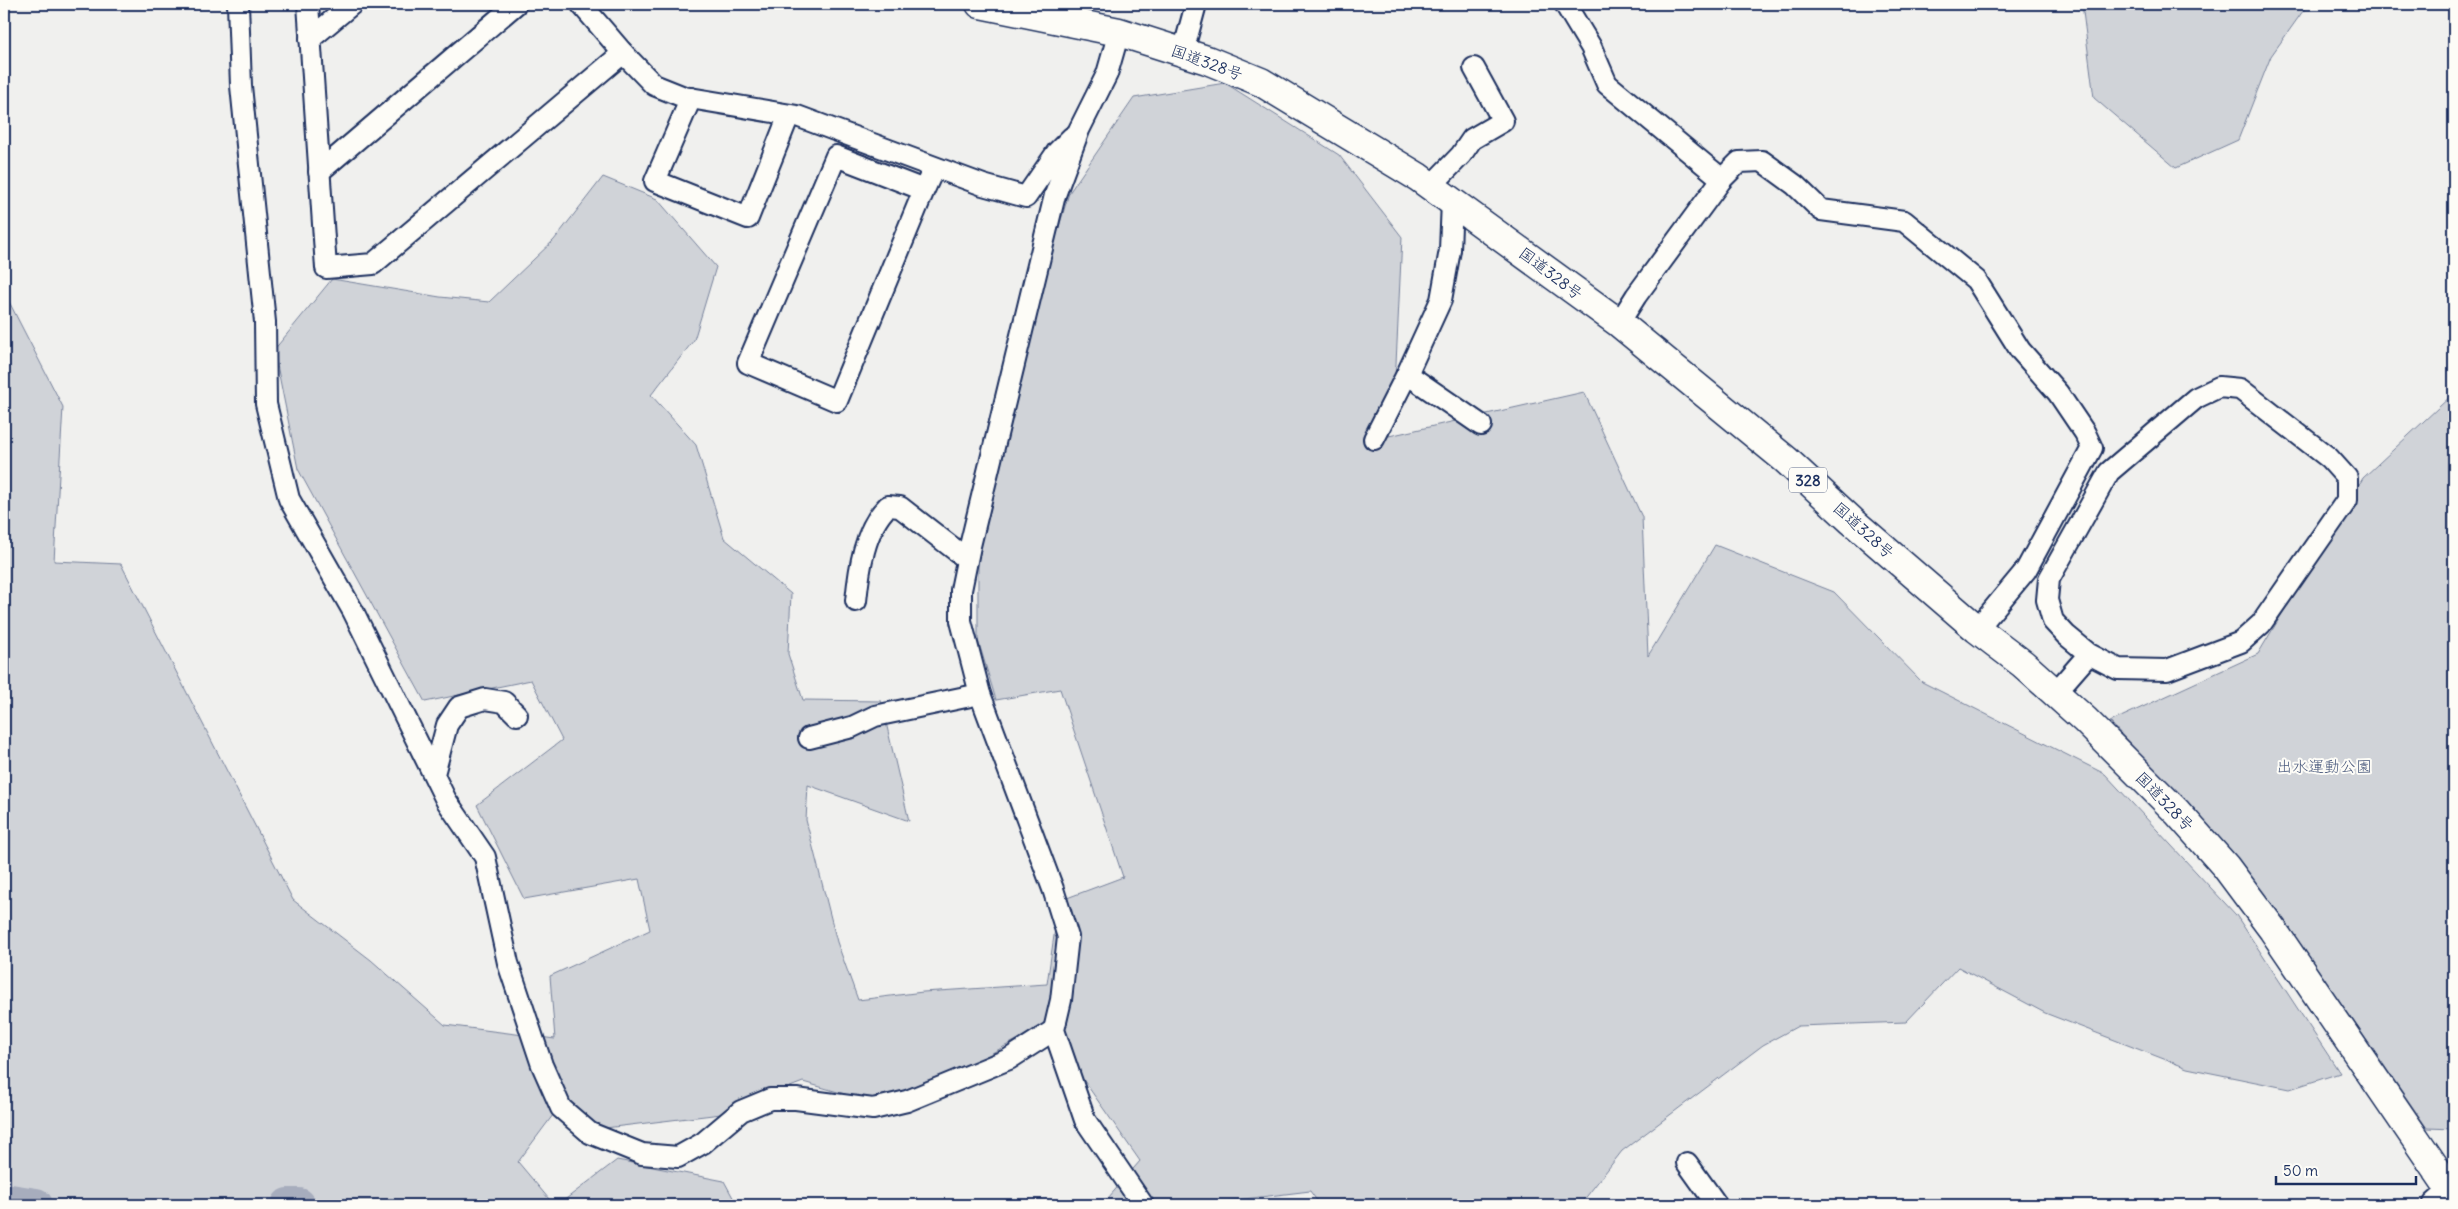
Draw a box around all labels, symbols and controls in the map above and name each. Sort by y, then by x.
street label: 国道328号 [1168,40,1246,84]
street label: 国道328号 [1515,242,1587,304]
road number: 328 [1789,468,1827,492]
street label: 国道328号 [1829,497,1899,563]
park label: 出水運動公園 [2276,756,2372,776]
street label: 国道328号 [2132,767,2198,835]
scale bar [2276,1154,2416,1186]
text: 50 m [2283,1161,2318,1180]

